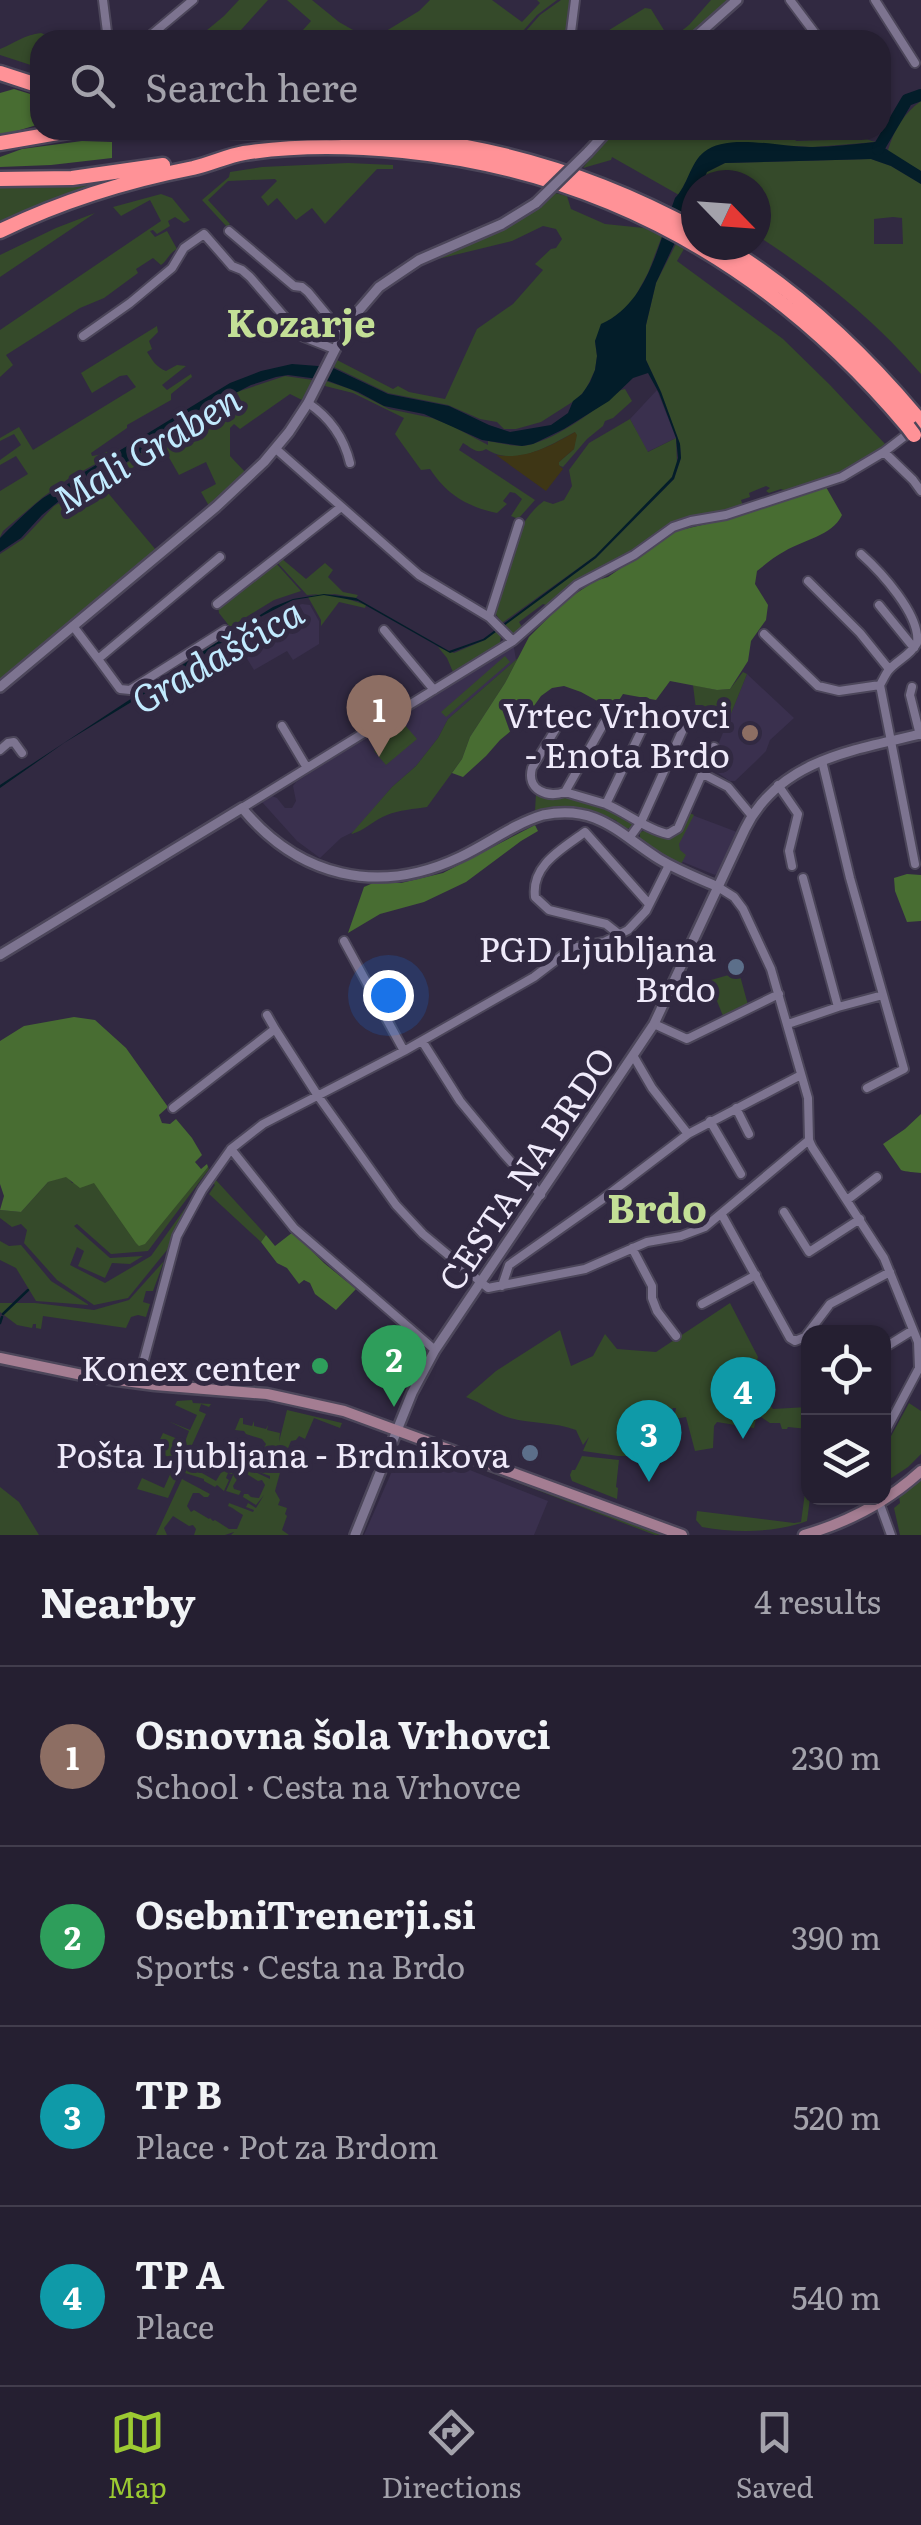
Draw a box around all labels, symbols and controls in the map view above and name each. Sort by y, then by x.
search box [30,30,891,140]
text: Search here [145,57,358,114]
icon: search [65,58,120,113]
north arrow [681,170,771,260]
district label: Kozarje [226,292,376,349]
water label: Mali Graben [42,369,251,525]
water label: Gradaščica [119,582,313,726]
pin: 1 [346,674,412,757]
place label: Vrtec Vrhovci - Enota Brdo [503,687,730,779]
marker: Vrtec Vrhovci - Enota Brdo [739,722,761,744]
place label: PGD Ljubljana Brdo [478,921,716,1013]
marker: PGD Ljubljana Brdo [725,956,747,978]
your location [363,970,414,1021]
street label: CESTA NA BRDO [424,1036,626,1300]
district label: Brdo [607,1176,707,1235]
pin: 2 [362,1324,426,1407]
map controls [801,1325,891,1505]
button: locate [801,1325,891,1415]
place label: Konex center [81,1340,300,1392]
marker: Konex center [309,1355,331,1377]
pin: 4 [710,1356,776,1439]
pin: 3 [616,1400,682,1482]
button: layers [801,1415,891,1505]
place label: Pošta Ljubljana - Brdnikova [56,1427,510,1479]
marker: Pošta Ljubljana - Brdnikova [519,1442,541,1464]
text: Nearby [40,1569,196,1631]
text: 4 results [754,1576,881,1624]
text: Osnovna šola Vrhovci [135,1704,551,1761]
text: 1 [66,1732,79,1780]
text: 230 m [791,1732,881,1780]
text: School · Cesta na Vrhovce [135,1761,521,1809]
text: OsebniTrenerji.si [135,1884,476,1941]
text: 2 [64,1912,81,1960]
text: 390 m [791,1912,881,1960]
text: Sports · Cesta na Brdo [135,1941,465,1989]
text: TP B [135,2064,222,2121]
text: 3 [64,2092,81,2140]
text: 520 m [793,2092,881,2140]
text: Place · Pot za Brdom [135,2121,439,2169]
text: TP A [135,2244,225,2301]
text: 4 [63,2272,82,2320]
text: 540 m [791,2272,881,2320]
text: Place [135,2301,214,2349]
tab: Map [107,2405,167,2507]
tab: Directions [381,2405,521,2507]
tab: Saved [736,2405,814,2507]

